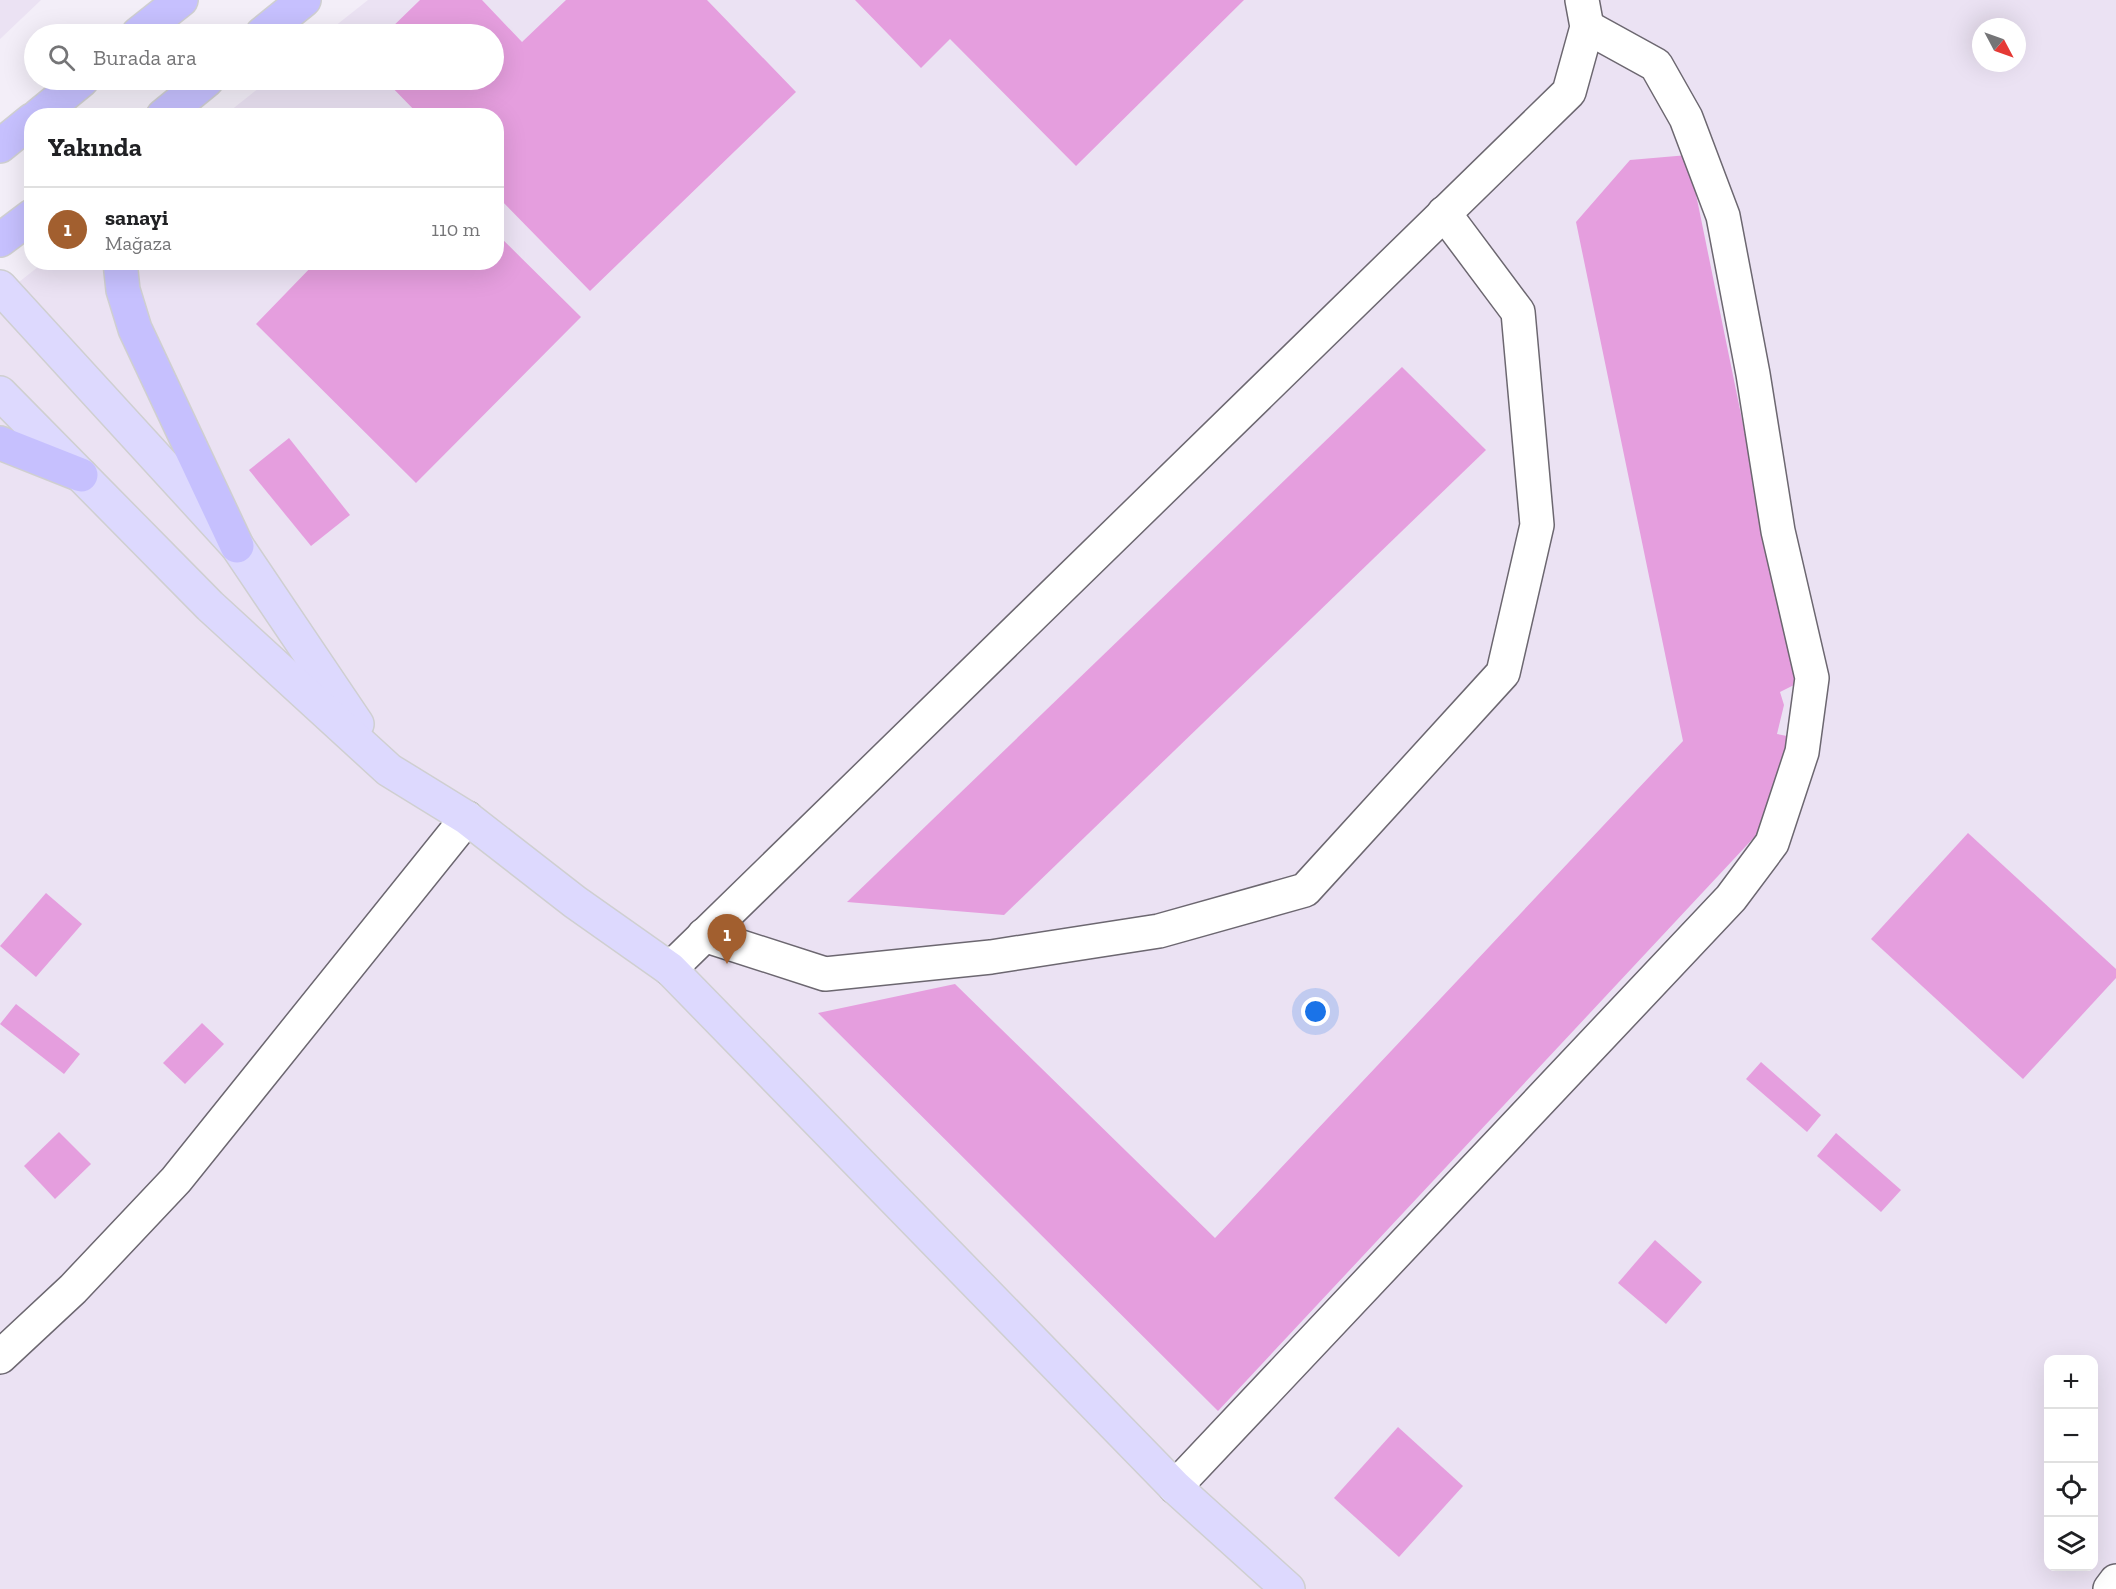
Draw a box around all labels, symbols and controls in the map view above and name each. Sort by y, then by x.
north arrow [1972,18,2026,72]
search box [24,24,504,90]
icon: search [45,41,78,74]
text: Burada ara [93,44,197,71]
text: Yakında [48,131,142,163]
text: sanayi [105,204,168,231]
text: 1 [63,217,72,241]
text: 110 m [431,217,480,241]
text: Mağaza [105,231,172,255]
pin: 1 [708,914,746,964]
your location [1301,997,1330,1026]
map controls [2044,1355,2098,1571]
button: + [2044,1355,2098,1409]
button: − [2044,1409,2098,1463]
button: locate [2044,1463,2098,1517]
button: layers [2044,1517,2098,1571]

